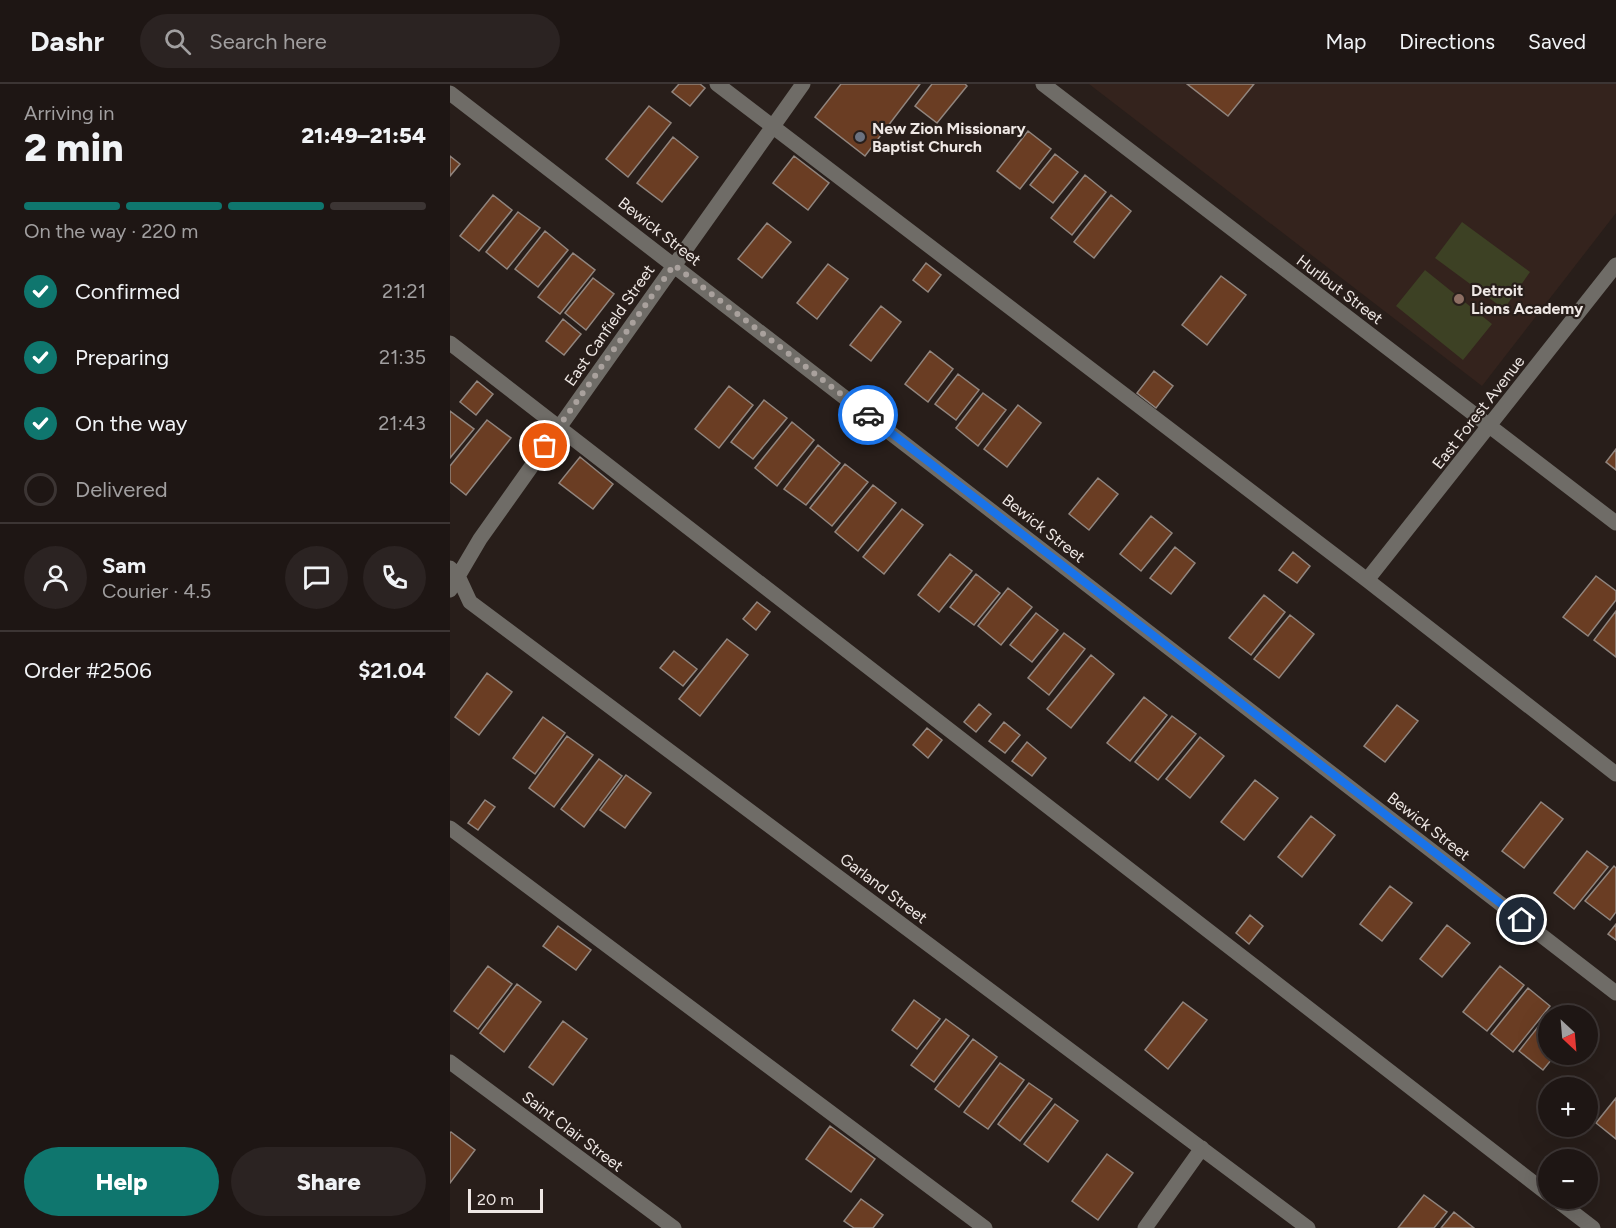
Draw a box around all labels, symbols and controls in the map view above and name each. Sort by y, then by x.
search box [140,14,560,68]
text: Dashr [30,24,104,58]
icon: search [161,25,194,58]
text: Search here [209,28,327,55]
text: Map [1325,29,1366,54]
text: Directions [1399,29,1495,54]
text: Saved [1528,29,1586,54]
text: Arriving in [24,101,114,125]
place label: New Zion Missionary Baptist Church [872,119,1027,156]
text: 21:49–21:54 [301,122,426,149]
text: 2 min [24,124,124,171]
marker: New Zion Missionary Baptist Church [853,130,867,144]
street label: Bewick Street [615,193,705,270]
text: On the way · 220 m [24,219,198,243]
street label: Hurlbut Street [1293,251,1387,328]
street label: East Canfield Street [560,261,658,390]
icon: check [24,275,57,308]
text: Confirmed [75,278,180,305]
text: 21:21 [382,279,426,303]
place label: Detroit Lions Academy [1471,281,1584,318]
marker: Detroit Lions Academy [1452,292,1466,306]
icon: check [24,341,57,374]
text: Preparing [75,344,169,371]
text: 21:35 [379,345,426,369]
street label: East Forest Avenue [1428,352,1529,473]
courier [838,385,898,445]
icon: car [852,399,885,432]
icon: check [24,407,57,440]
text: On the way [75,410,187,437]
text: 21:43 [378,411,426,435]
pin [519,420,570,471]
icon: bag [528,429,561,462]
text: Delivered [75,476,168,503]
street label: Bewick Street [999,490,1089,567]
button: person [24,546,87,609]
button: chat [285,546,348,609]
button: phone [363,546,426,609]
text: Sam [102,552,146,579]
text: Courier · 4.5 [102,579,211,603]
text: Order #2506 [24,657,152,684]
text: $21.04 [358,657,426,684]
street label: Bewick Street [1384,788,1474,865]
street label: Garland Street [836,849,931,927]
pin [1496,894,1547,945]
icon: home [1505,903,1538,936]
north arrow [1538,1005,1598,1065]
map controls [1538,1005,1598,1209]
button: + [1538,1077,1598,1137]
street label: Saint Clair Street [518,1087,627,1176]
button: Help [24,1147,219,1216]
button: Share [231,1147,426,1216]
button: − [1538,1149,1598,1209]
scale bar [468,1186,543,1214]
text: 20 m [477,1190,514,1209]

